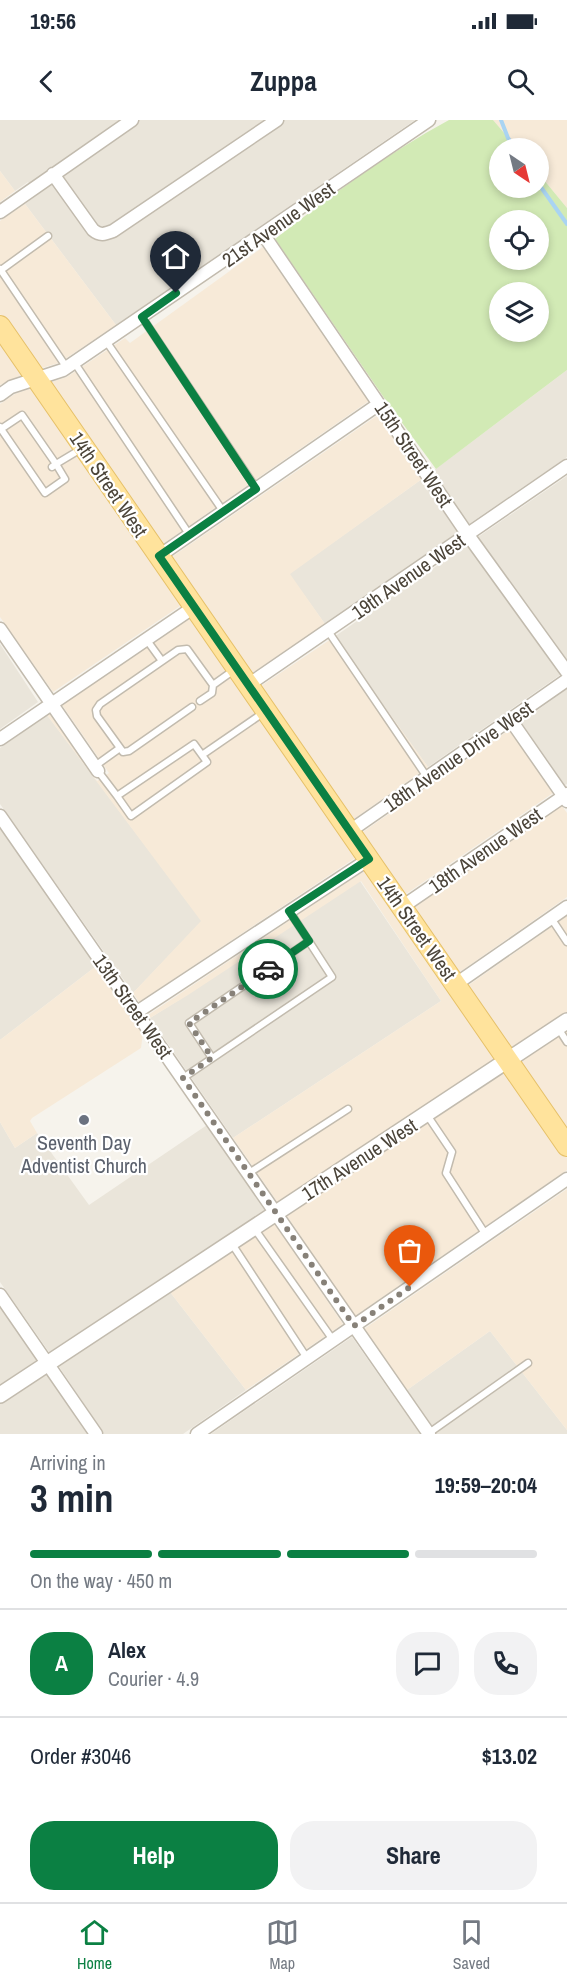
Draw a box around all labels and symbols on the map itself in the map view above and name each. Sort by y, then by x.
north arrow [489,138,549,198]
street label: 21st Avenue West [216,175,340,273]
pin [150,231,201,293]
street label: 15th Street West [369,396,460,512]
street label: 14th Street West [64,426,155,542]
street label: 19th Avenue West [346,527,470,625]
street label: 18th Avenue Drive West [378,694,538,818]
street label: 18th Avenue West [423,801,547,899]
street label: 14th Street West [371,870,463,986]
courier [238,939,298,999]
street label: 13th Street West [87,948,179,1064]
street label: 17th Avenue West [296,1111,422,1206]
marker: Seventh Day Adventist Church [77,1113,91,1127]
place label: Seventh Day Adventist Church [20,1129,147,1179]
pin [384,1225,435,1287]

